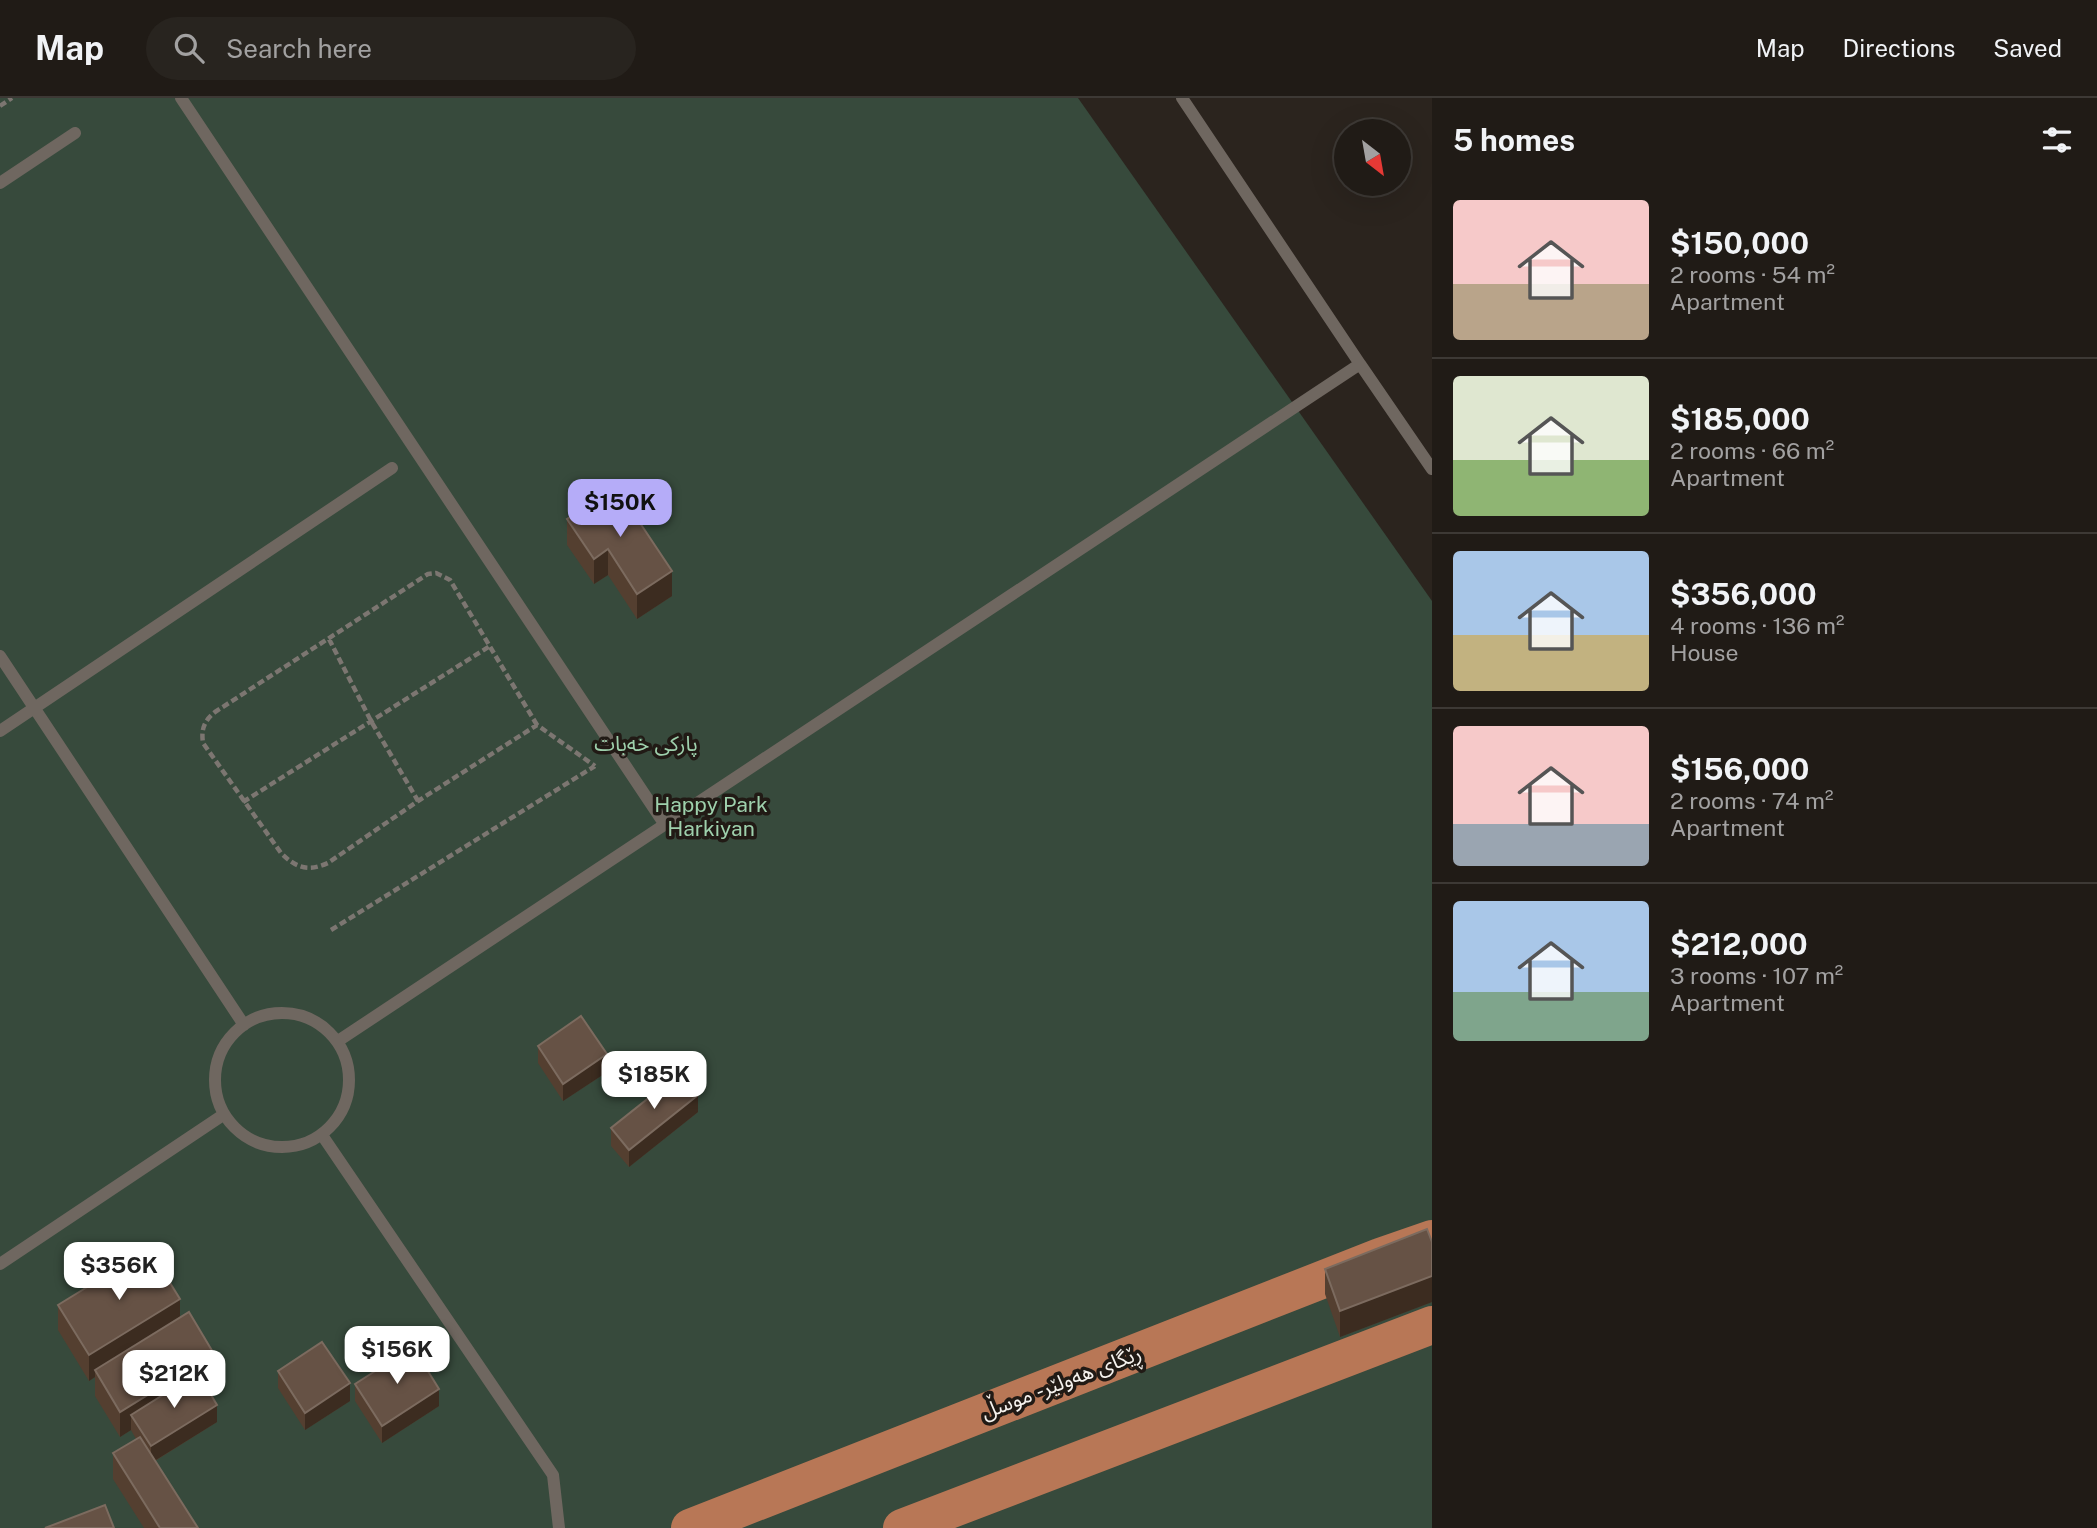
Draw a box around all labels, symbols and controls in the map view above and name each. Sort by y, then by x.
search box [146,17,636,80]
text: Map [35,29,104,67]
icon: search [170,29,208,67]
text: Search here [226,33,372,64]
text: Map [1756,34,1805,62]
text: Directions [1843,34,1955,62]
text: Saved [1993,34,2062,62]
north arrow [1334,119,1410,196]
map controls [1334,119,1411,196]
icon: filters [2038,121,2076,159]
text: 5 homes [1453,122,1575,158]
text: $150,000 [1670,225,1809,261]
icon: home [1509,228,1593,312]
text: 2 rooms · 54 m² [1670,261,1835,288]
text: Apartment [1670,288,1785,315]
text: $185,000 [1670,401,1810,437]
icon: home [1509,404,1593,488]
text: 2 rooms · 66 m² [1670,437,1834,464]
text: Apartment [1670,464,1785,491]
pin: $150K [571,480,669,539]
text: $150K [584,488,656,515]
text: $356,000 [1670,576,1817,612]
icon: home [1509,579,1593,663]
text: 4 rooms · 136 m² [1670,612,1844,639]
text: House [1670,639,1738,666]
park label: پارکی خەبات [594,731,698,757]
text: $156,000 [1670,751,1809,787]
icon: home [1509,754,1593,838]
text: 2 rooms · 74 m² [1670,787,1833,814]
park label: Happy Park Harkiyan [654,792,768,841]
text: Apartment [1670,814,1785,841]
text: $212,000 [1670,926,1807,962]
icon: home [1509,929,1593,1013]
text: 3 rooms · 107 m² [1670,962,1843,989]
text: Apartment [1670,989,1785,1016]
pin: $185K [605,1052,703,1111]
text: $185K [618,1060,690,1087]
pin: $356K [70,1242,168,1302]
text: $356K [80,1251,158,1278]
pin: $156K [348,1326,446,1386]
text: $156K [361,1335,433,1362]
street label: ڕێگای هەولێر - موسڵ [976,1337,1147,1429]
pin: $212K [125,1350,223,1410]
text: $212K [138,1359,210,1386]

